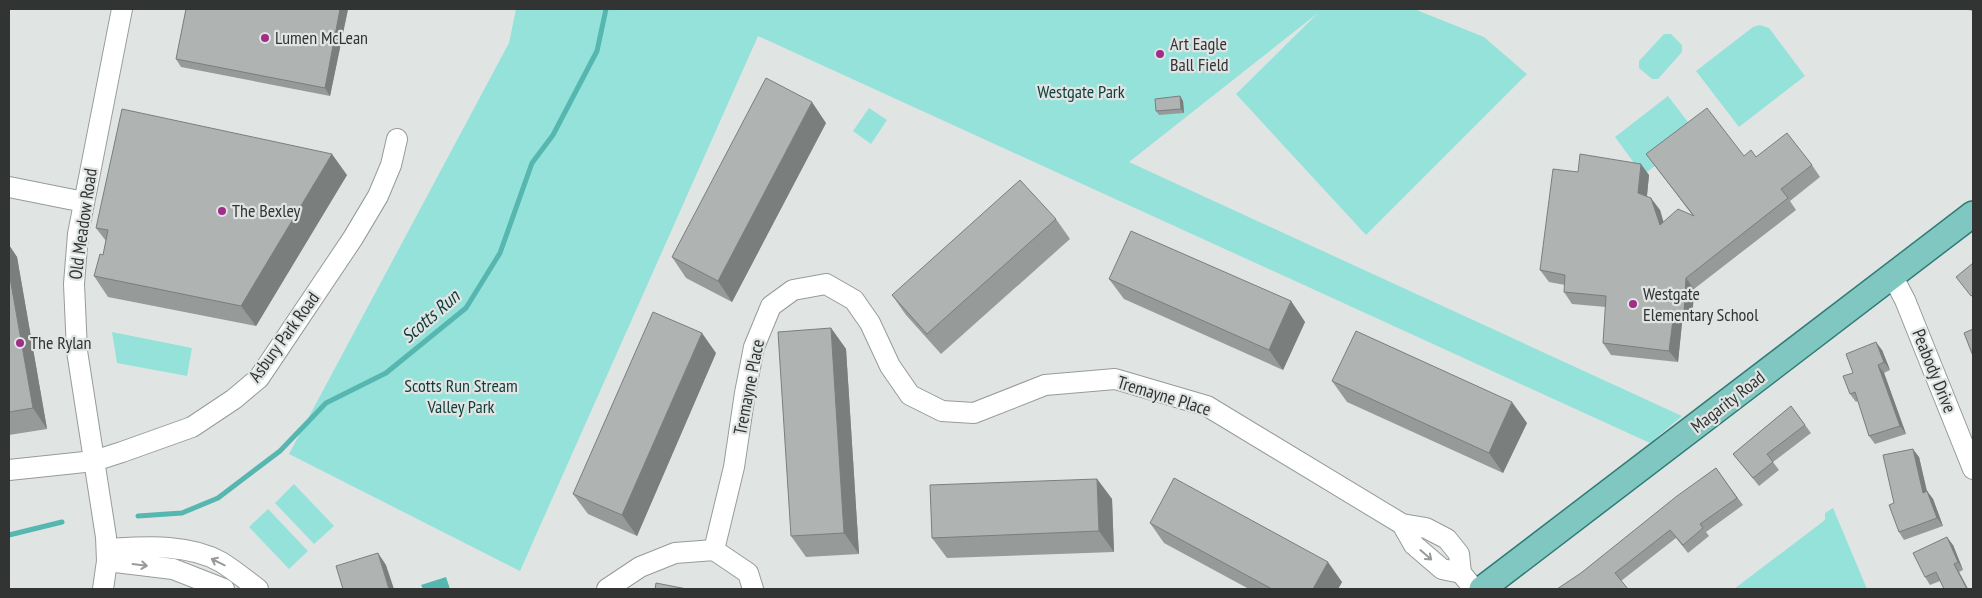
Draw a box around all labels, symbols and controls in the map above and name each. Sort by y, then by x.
place label: Lumen McLean [275,26,368,49]
marker: Lumen McLean [259,32,271,44]
place label: Art Eagle Ball Field [1170,32,1229,76]
marker: Art Eagle Ball Field [1154,48,1166,60]
park label: Westgate Park [1037,80,1125,103]
street label: Old Meadow Road [63,167,102,281]
place label: The Bexley [232,199,301,222]
marker: The Bexley [216,205,228,217]
place label: Westgate Elementary School [1643,282,1759,326]
water label: Scotts Run [396,283,465,348]
street label: Asbury Park Road [243,287,324,386]
marker: Westgate Elementary School [1627,298,1639,310]
street label: Peabody Drive [1907,326,1962,416]
place label: The Rylan [30,331,91,354]
marker: The Rylan [14,337,26,349]
street label: Tremayne Place [728,337,769,437]
street label: Magarity Road [1686,365,1769,438]
street label: Tremayne Place [1115,370,1214,421]
park label: Scotts Run Stream Valley Park [404,374,518,418]
one-way arrow [1420,550,1433,561]
one-way arrow [211,556,226,566]
one-way arrow [132,560,148,570]

